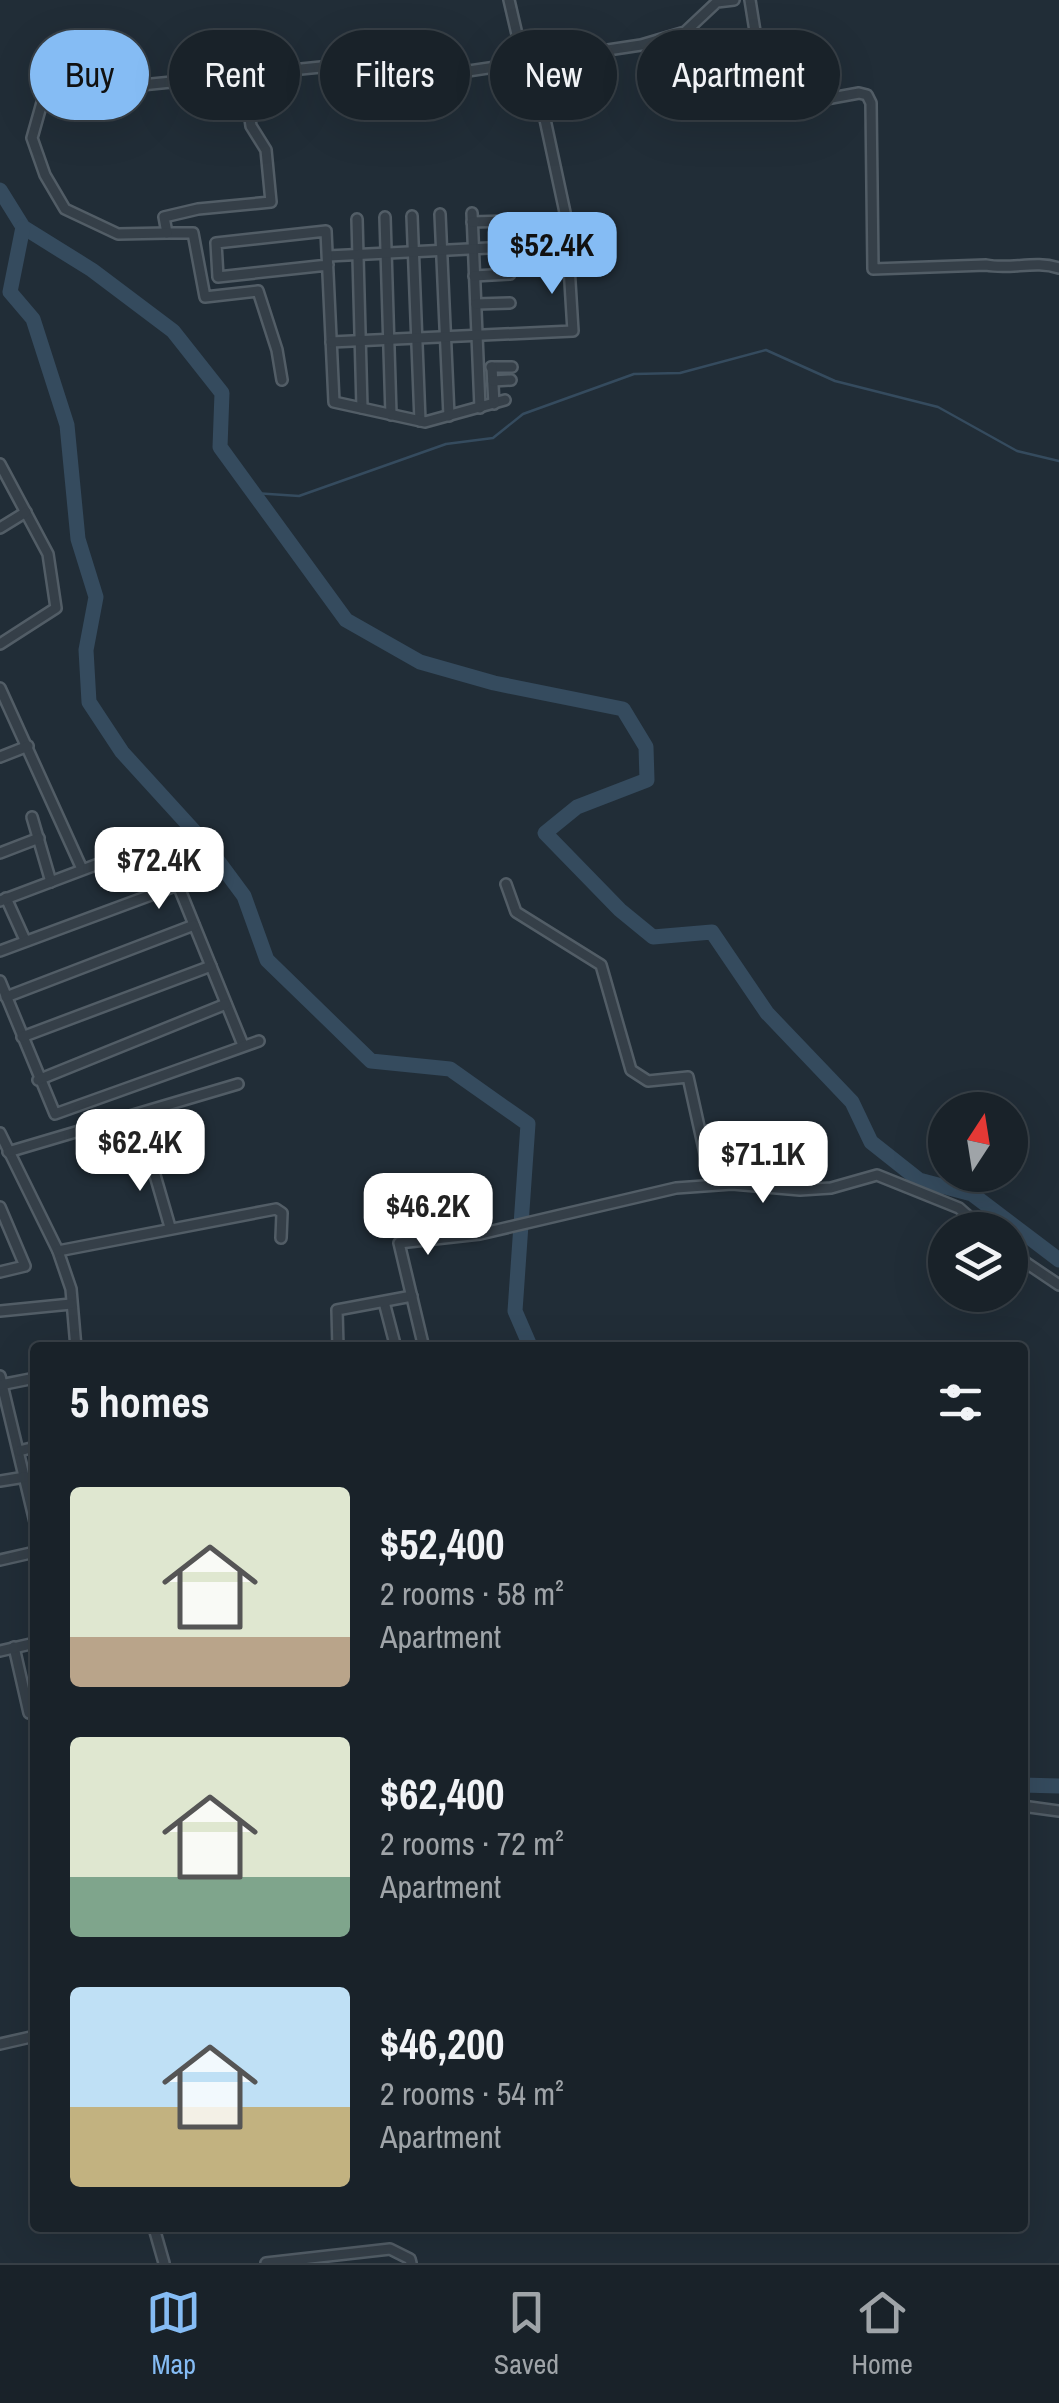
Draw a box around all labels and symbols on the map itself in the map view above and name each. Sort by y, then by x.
pin: $52.4K [471,212,633,297]
pin: $72.4K [78,827,240,912]
north arrow [928,1092,1028,1192]
pin: $62.4K [59,1109,221,1194]
pin: $71.1K [682,1121,844,1206]
pin: $46.2K [347,1173,509,1258]

